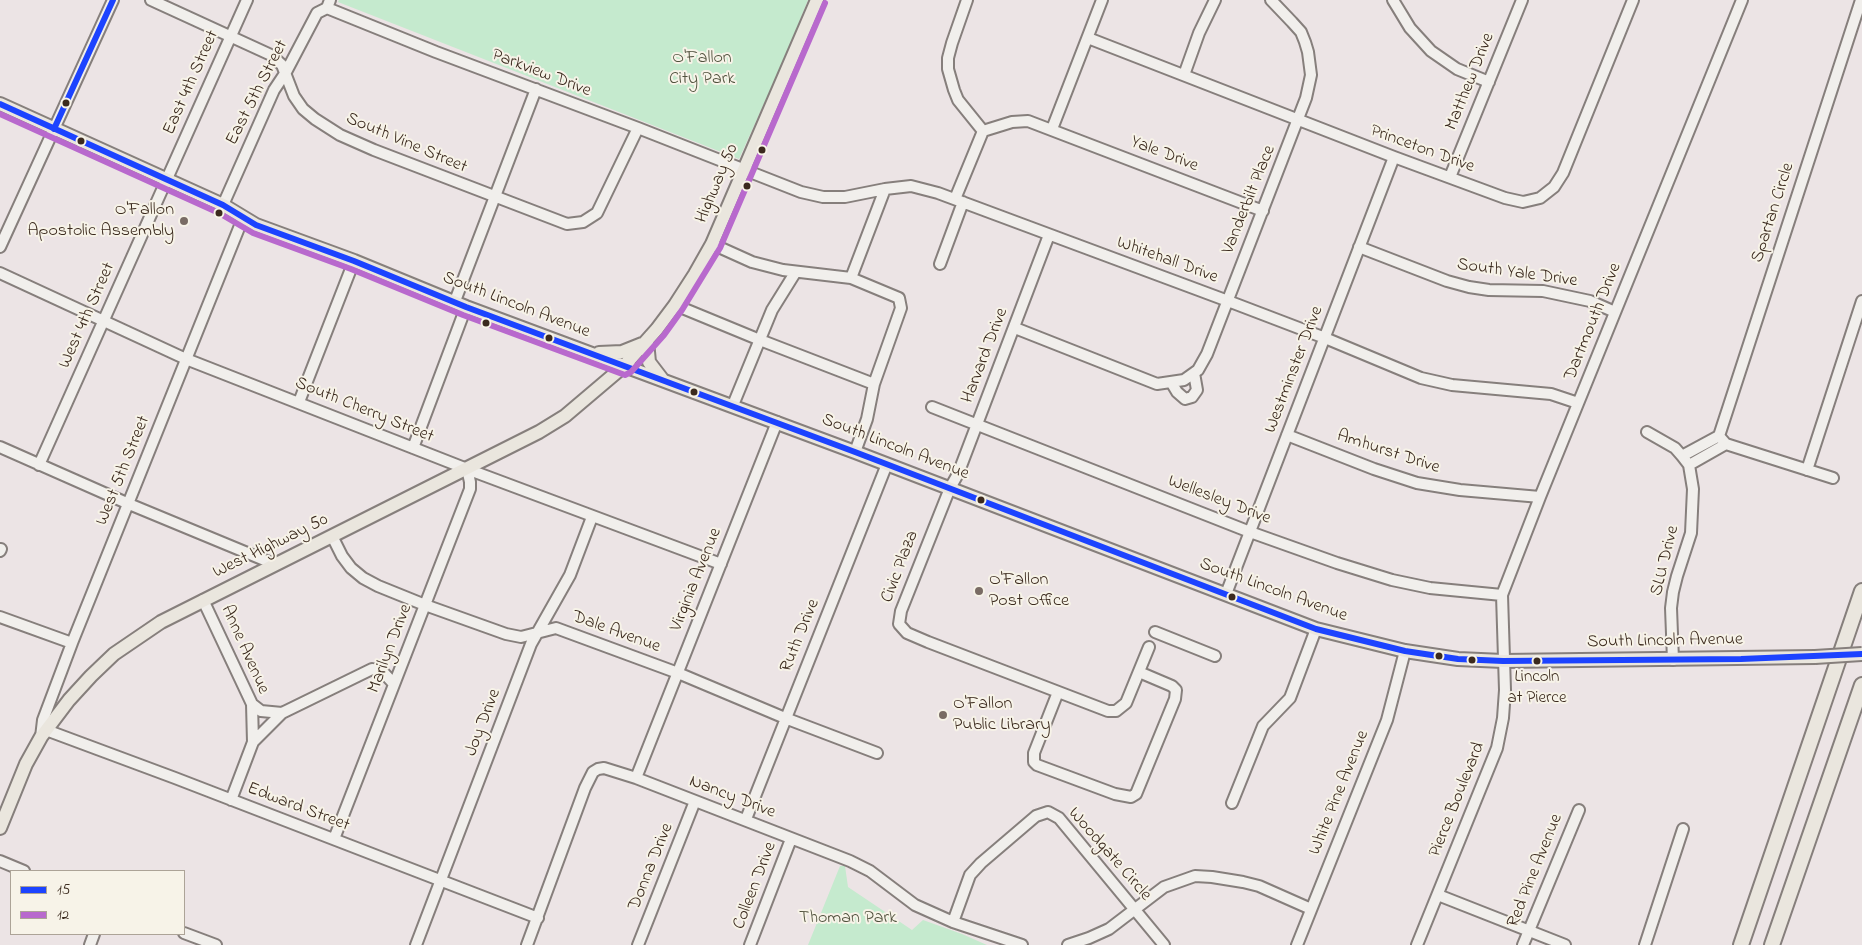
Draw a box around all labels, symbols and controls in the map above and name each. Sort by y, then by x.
street label: East 4th Street [159,27,225,139]
street label: Matthew Drive [1442,30,1500,134]
street label: East 5th Street [222,37,294,149]
street label: Parkview Drive [488,45,594,103]
park label: O'Fallon City Park [669,48,735,90]
unlabelled marker [61,98,71,108]
street label: South Vine Street [342,109,470,179]
street label: Princeton Drive [1367,121,1477,179]
street label: Yale Drive [1127,132,1201,178]
unlabelled marker [76,136,86,146]
street label: Highway 50 [692,141,744,227]
street label: Vanderbilt Place [1218,143,1282,257]
unlabelled marker [757,145,767,155]
street label: Spartan Circle [1748,160,1800,266]
unlabelled marker [742,181,752,191]
place label: O'Fallon Apostolic Assembly [28,200,174,242]
unlabelled marker [214,208,224,218]
marker: O'Fallon Apostolic Assembly [178,215,190,227]
street label: Whitehall Drive [1113,233,1221,289]
street label: South Yale Drive [1455,255,1579,293]
street label: West 4th Street [55,260,121,372]
street label: Dartmouth Drive [1561,260,1627,384]
street label: South Lincoln Avenue [439,268,593,344]
street label: Westminster Drive [1261,303,1329,437]
street label: Harvard Drive [958,305,1014,407]
unlabelled marker [481,318,491,328]
unlabelled marker [544,333,554,343]
street label: South Cherry Street [291,373,437,449]
unlabelled marker [689,387,699,397]
street label: South Lincoln Avenue [818,410,972,486]
street label: West 5th Street [92,413,156,529]
street label: Amhurst Drive [1334,426,1442,480]
street label: Wellesley Drive [1164,471,1274,531]
unlabelled marker [976,495,986,505]
street label: West Highway 50 [210,510,332,584]
street label: SLU Drive [1647,524,1685,598]
street label: Virginia Avenue [666,525,728,635]
street label: Civic Plaza [877,528,925,606]
street label: South Lincoln Avenue [1196,554,1350,628]
place label: O'Fallon Post Office [989,570,1069,612]
marker: O'Fallon Post Office [973,585,985,597]
unlabelled marker [1227,592,1237,602]
street label: Ruth Drive [777,596,825,676]
street label: Anne Avenue [215,602,273,698]
street label: Marilyn Drive [364,602,418,696]
street label: Dale Avenue [569,607,663,659]
street label: South Lincoln Avenue [1587,630,1743,654]
unlabelled marker [1434,651,1444,661]
unlabelled marker [1467,655,1477,665]
marker: Lincoln at Pierce [1532,656,1542,666]
place label: Lincoln at Pierce [1507,668,1567,708]
street label: Joy Drive [461,686,507,760]
place label: O'Fallon Public Library [953,694,1051,736]
marker: O'Fallon Public Library [937,709,949,721]
street label: White Pine Avenue [1305,728,1375,858]
street label: Pierce Boulevard [1425,739,1491,861]
street label: Nancy Drive [686,772,778,824]
street label: Edward Street [244,779,352,837]
street label: Woodgate Circle [1062,804,1156,906]
street label: Red Pine Avenue [1503,811,1569,931]
street label: Donna Drive [625,820,679,914]
street label: Colleen Drive [729,839,783,933]
legend [10,870,185,935]
text: 15 [57,879,70,901]
text: 12 [57,904,69,926]
park label: Thoman Park [799,908,897,930]

